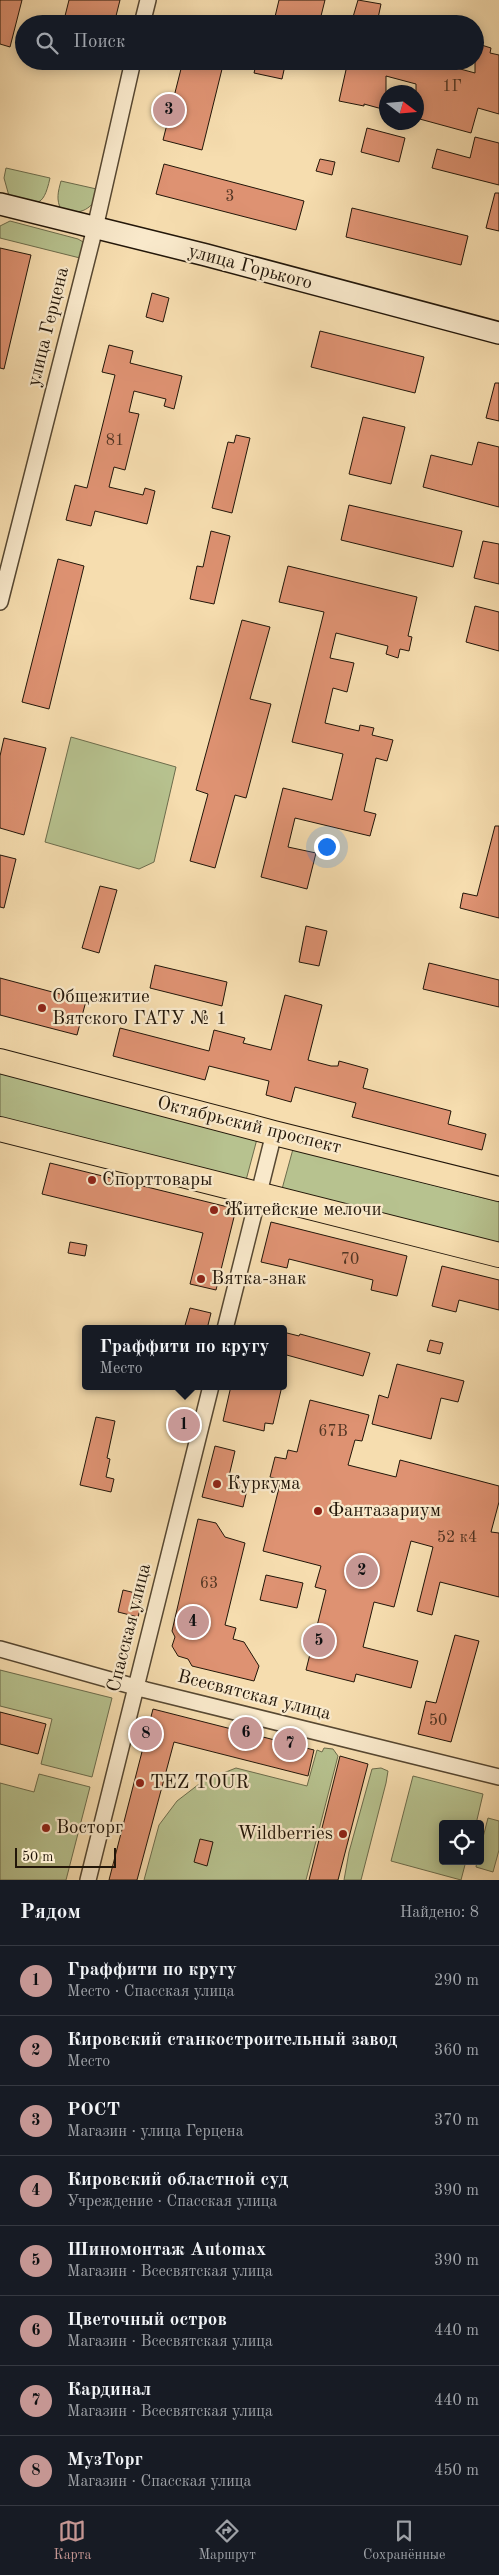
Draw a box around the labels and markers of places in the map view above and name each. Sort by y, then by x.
pin: 3 [153,91,185,129]
place label: Общежитие Вятского ГАТУ № 1 [52,988,227,1029]
marker: Общежитие Вятского ГАТУ № 1 [36,1002,48,1014]
place label: Спорттовары [102,1171,213,1190]
marker: Спорттовары [86,1174,98,1186]
place label: Житейские мелочи [224,1201,382,1220]
marker: Житейские мелочи [208,1204,220,1216]
place label: Вятка-знак [211,1270,307,1289]
marker: Вятка-знак [195,1273,207,1285]
pin: 1 [168,1406,200,1444]
place label: Куркума [227,1475,301,1494]
marker: Куркума [211,1478,223,1490]
place label: Фантазариум [328,1502,441,1521]
marker: Фантазариум [312,1505,324,1517]
pin: 2 [346,1552,378,1590]
pin: 4 [177,1603,209,1641]
pin: 5 [303,1622,335,1660]
pin: 6 [230,1714,262,1752]
pin: 8 [130,1715,162,1753]
pin: 7 [274,1725,306,1763]
place label: TEZ TOUR [150,1774,249,1793]
marker: TEZ TOUR [134,1777,146,1789]
place label: Восторг [56,1819,123,1838]
marker: Восторг [40,1822,52,1834]
place label: Wildberries [237,1825,333,1844]
marker: Wildberries [337,1828,349,1840]

